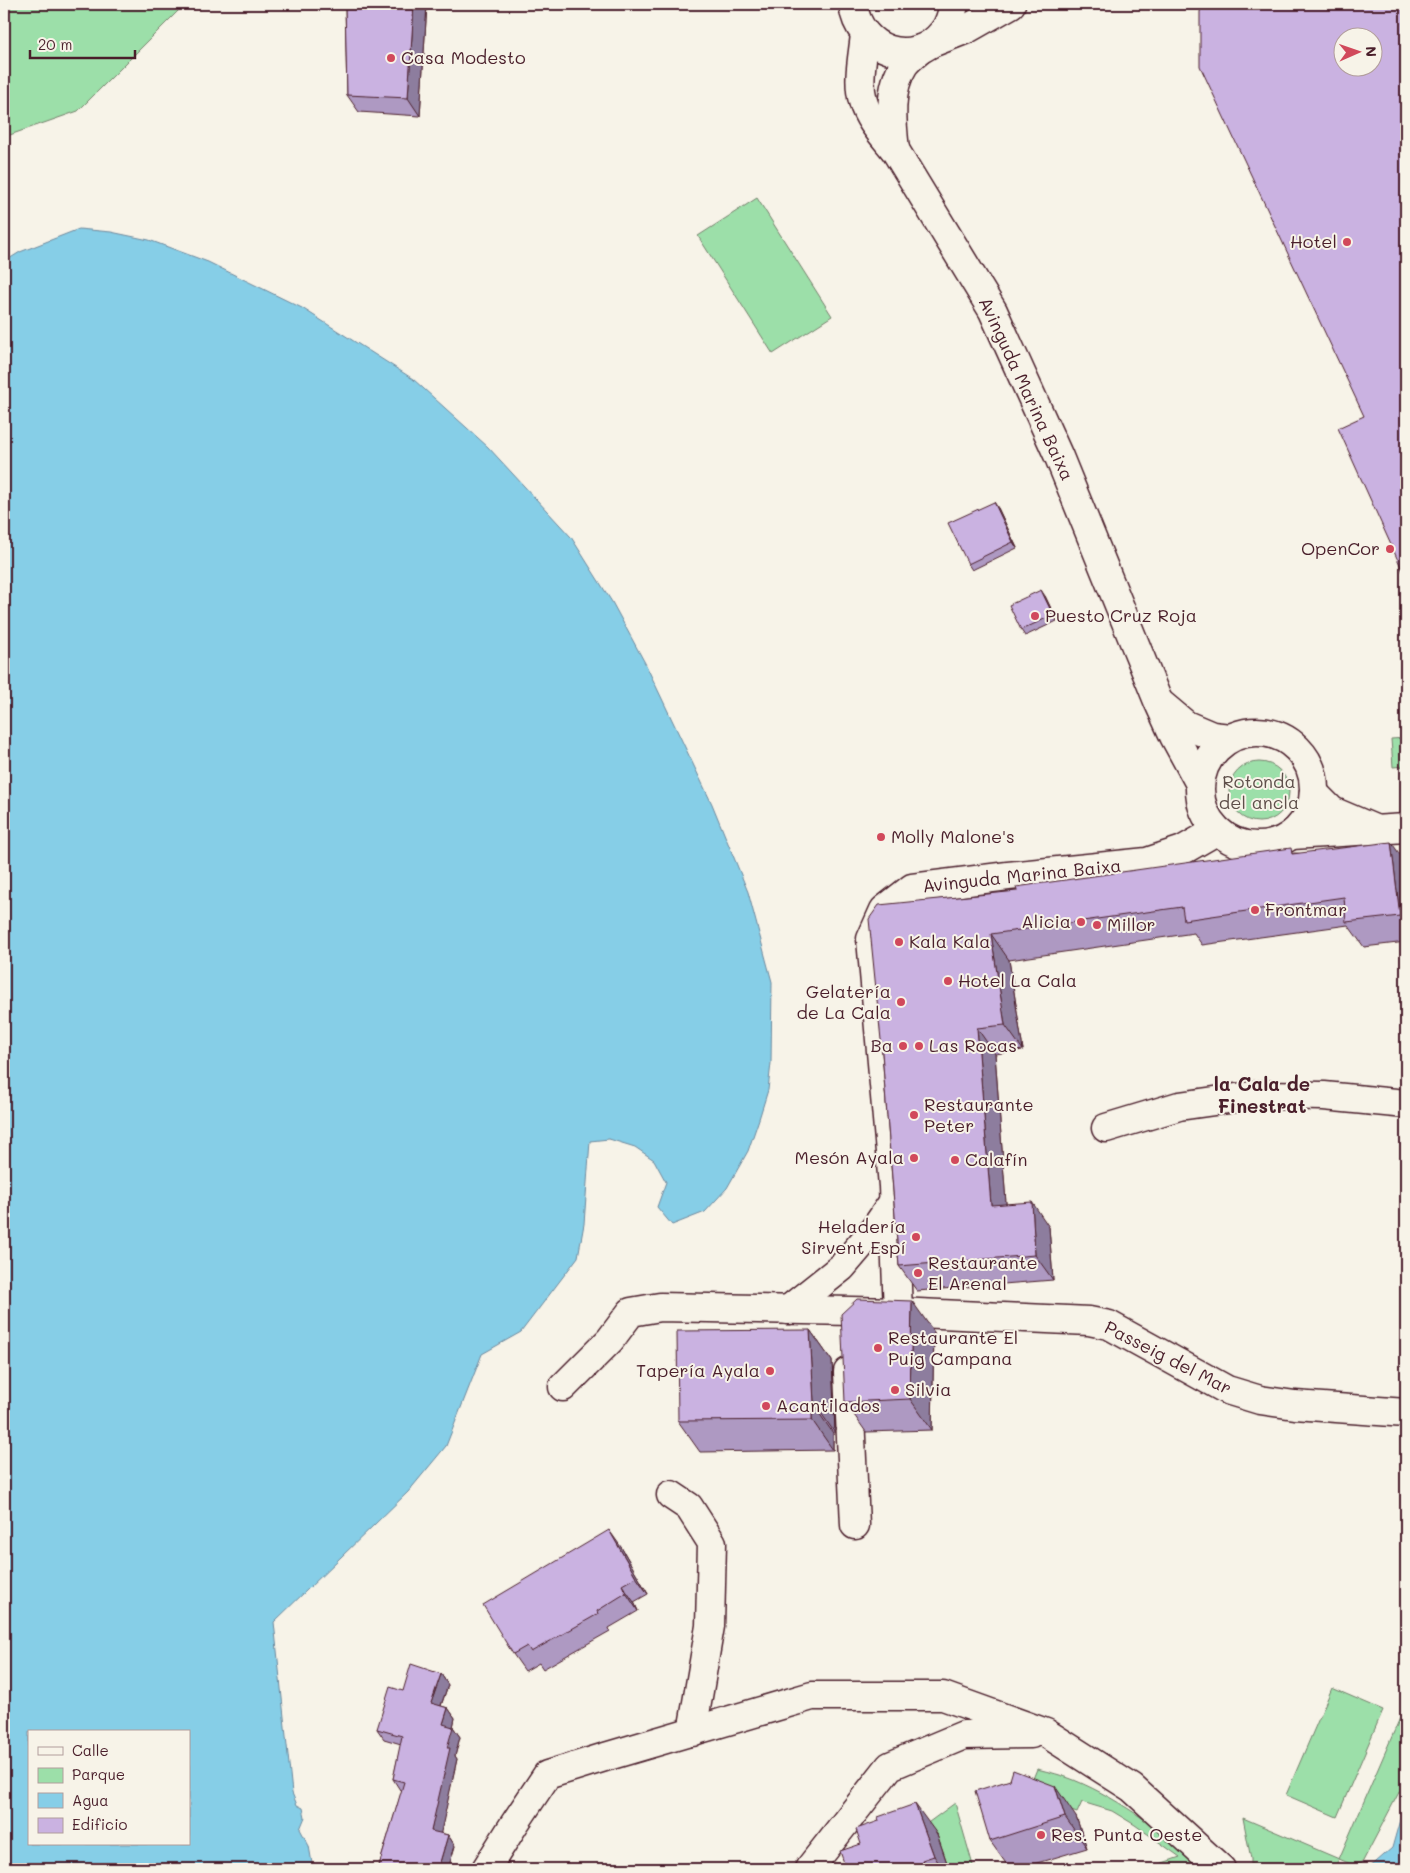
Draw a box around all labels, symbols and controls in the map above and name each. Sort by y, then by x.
scale bar [30,28,135,60]
north arrow [1332,28,1382,78]
text: 20 m [38,34,72,54]
place label: Casa Modesto [401,45,526,69]
text: N [1362,46,1381,57]
marker: Casa Modesto [385,52,397,64]
place label: Hotel [1290,229,1337,253]
marker: Hotel [1341,236,1353,248]
street label: Avinguda Marina Baixa [974,293,1080,484]
place label: OpenCor [1301,536,1380,560]
marker: OpenCor [1384,543,1396,555]
place label: Puesto Cruz Roja [1045,603,1197,627]
marker: Puesto Cruz Roja [1029,610,1041,622]
park label: Rotonda del ancla [1219,769,1299,814]
place label: Molly Malone's [891,824,1015,848]
marker: Molly Malone's [875,831,887,843]
street label: Avinguda Marina Baixa [921,853,1122,897]
place label: Frontmar [1265,897,1347,921]
marker: Frontmar [1249,904,1261,916]
place label: Alicia [1021,909,1071,933]
place label: Millor [1107,912,1156,936]
marker: Alicia [1075,916,1087,928]
marker: Millor [1091,919,1103,931]
place label: Kala Kala [909,929,991,953]
marker: Kala Kala [893,936,905,948]
place label: Hotel La Cala [958,968,1077,992]
marker: Hotel La Cala [942,975,954,987]
place label: Gelatería de La Cala [796,979,891,1024]
marker: Gelatería de La Cala [895,996,907,1008]
place label: Ba [871,1033,893,1057]
place label: Las Rocas [929,1033,1017,1057]
marker: Ba [897,1040,909,1052]
marker: Las Rocas [913,1040,925,1052]
district label: la Cala de Finestrat [1214,1071,1310,1118]
place label: Restaurante Peter [924,1092,1034,1137]
marker: Restaurante Peter [908,1109,920,1121]
place label: Mesón Ayala [795,1145,904,1169]
place label: Calafín [965,1147,1027,1171]
marker: Mesón Ayala [908,1152,920,1164]
marker: Calafín [949,1154,961,1166]
place label: Heladería Sirvent Espí [801,1214,906,1259]
marker: Heladería Sirvent Espí [910,1231,922,1243]
place label: Restaurante El Arenal [928,1250,1038,1295]
marker: Restaurante El Arenal [912,1267,924,1279]
street label: Passeig del Mar [1101,1315,1236,1400]
place label: Restaurante El Puig Campana [888,1325,1018,1370]
marker: Restaurante El Puig Campana [872,1342,884,1354]
place label: Tapería Ayala [636,1358,760,1382]
marker: Tapería Ayala [764,1365,776,1377]
place label: Silvia [905,1377,951,1401]
marker: Silvia [889,1384,901,1396]
place label: Acantilados [776,1393,880,1417]
marker: Acantilados [760,1400,772,1412]
legend [28,1730,190,1846]
text: Calle [72,1740,109,1760]
text: Parque [72,1764,125,1784]
text: Agua [72,1790,109,1810]
text: Edificio [72,1814,128,1834]
place label: Res. Punta Oeste [1051,1822,1202,1846]
marker: Res. Punta Oeste [1035,1829,1047,1841]

